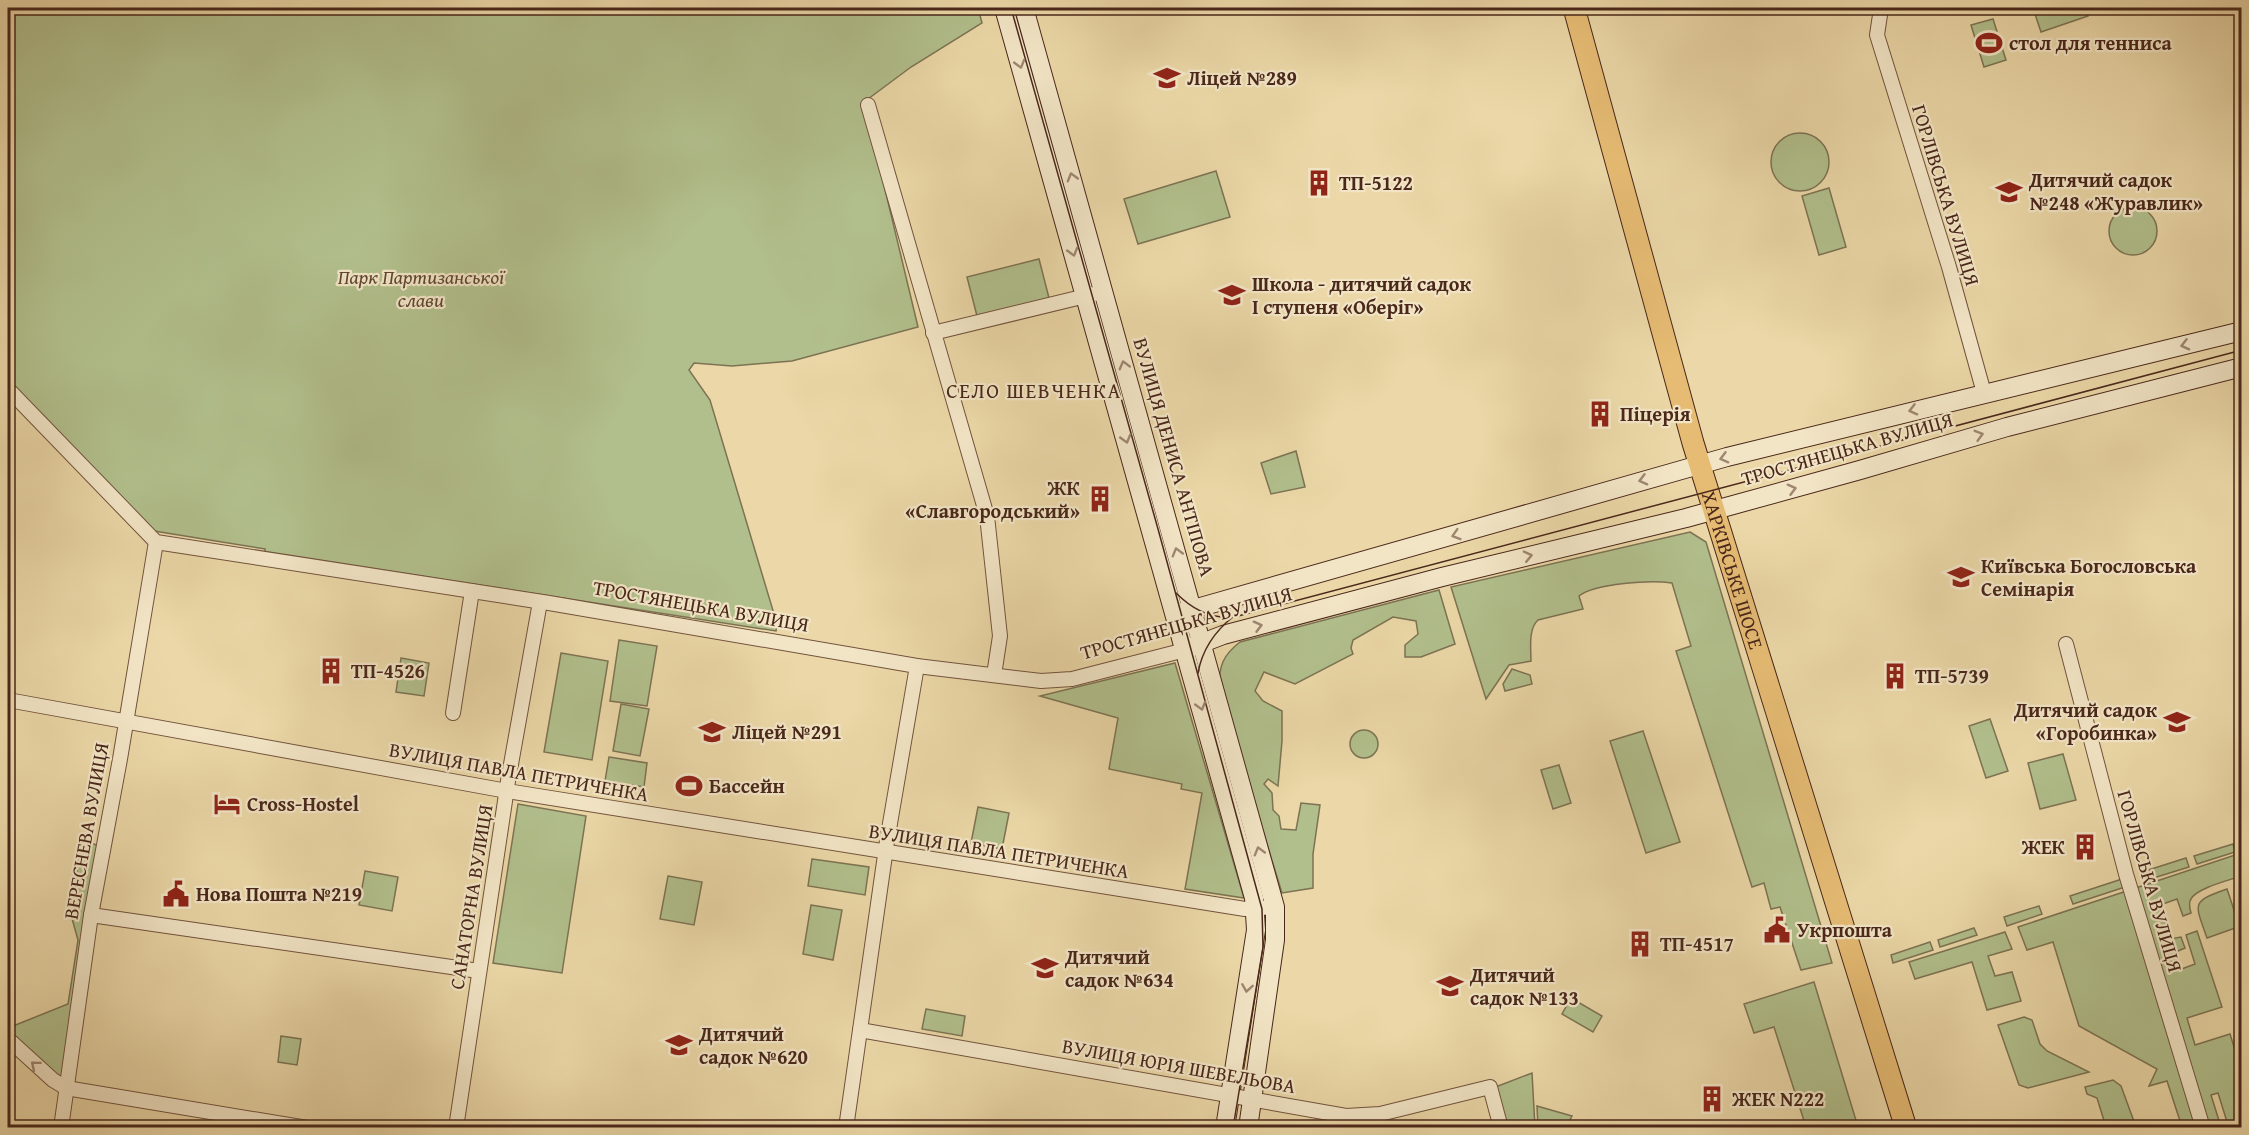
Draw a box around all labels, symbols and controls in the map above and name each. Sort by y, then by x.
sports icon: стол для тенниса [1974,28,2004,58]
place label: стол для тенниса [2009,28,2173,57]
one-way arrow [1013,58,1025,69]
school or university icon: Ліцей №289 [1152,63,1182,93]
place label: Ліцей №289 [1187,63,1297,92]
street label: ГОРЛІВСЬКА ВУЛИЦЯ [1905,101,1988,289]
place label: Дитячий садок №248 «Журавлик» [2028,165,2203,217]
building icon: ТП-5122 [1304,168,1334,198]
place label: ТП-5122 [1339,168,1413,197]
one-way arrow [1067,172,1079,183]
school or university icon: Дитячий садок №248 «Журавлик» [1994,177,2024,207]
one-way arrow [1066,246,1078,256]
park label: Парк Партизанської слави [338,262,506,314]
place label: Школа - дитячий садок І ступеня «Оберіг» [1252,269,1471,321]
school or university icon: Школа - дитячий садок І ступеня «Оберіг» [1217,280,1247,310]
street label: ВУЛИЦЯ ДЕНИСА АНТІПОВА [1126,334,1222,580]
one-way arrow [2180,338,2190,351]
one-way arrow [1119,360,1132,370]
district label: СЕЛО ШЕВЧЕНКА [946,375,1122,406]
building icon: Піцерія [1585,399,1615,429]
place label: Піцерія [1620,399,1691,428]
one-way arrow [1909,403,1919,416]
street label: ТРОСТЯНЕЦЬКА ВУЛИЦЯ [1738,404,1956,493]
one-way arrow [1973,430,1984,442]
one-way arrow [1119,433,1131,444]
one-way arrow [1719,451,1730,463]
place label: ЖК «Славгородський» [905,473,1081,525]
one-way arrow [1638,473,1649,485]
building icon: ЖК «Славгородський» [1085,484,1115,514]
one-way arrow [1786,484,1797,496]
street label: ХАРКІВСЬКЕ ШОСЕ [1695,487,1771,652]
one-way arrow [1451,528,1462,540]
one-way arrow [1172,548,1184,558]
one-way arrow [1522,550,1532,563]
place label: Київська Богословська Семінарія [1981,551,2197,603]
school or university icon: Київська Богословська Семінарія [1946,562,1976,592]
street label: ТРОСТЯНЕЦЬКА ВУЛИЦЯ [591,572,811,639]
street label: ТРОСТЯНЕЦЬКА ВУЛИЦЯ [1077,578,1295,667]
one-way arrow [1252,620,1262,633]
building icon: ТП-4526 [316,656,346,686]
place label: ТП-4526 [351,656,425,685]
building icon: ТП-5739 [1880,661,1910,691]
place label: ТП-5739 [1915,661,1989,690]
place label: Дитячий садок «Горобинка» [2013,695,2158,747]
one-way arrow [1194,700,1206,711]
school or university icon: Дитячий садок «Горобинка» [2162,707,2192,737]
school or university icon: Ліцей №291 [697,717,727,747]
place label: Ліцей №291 [732,717,842,746]
street label: ВУЛИЦЯ ПАВЛА ПЕТРИЧЕНКА [387,734,651,809]
street label: ВЕРЕСНЕВА ВУЛИЦЯ [56,740,115,921]
sports icon: Бассейн [674,771,704,801]
place label: Бассейн [709,771,785,800]
street label: ГОРЛІВСЬКА ВУЛИЦЯ [2111,787,2190,975]
hotel icon: Cross-Hostel [212,789,242,819]
place label: Cross-Hostel [247,789,359,818]
street label: САНАТОРНА ВУЛИЦЯ [442,802,499,991]
street label: ВУЛИЦЯ ПАВЛА ПЕТРИЧЕНКА [867,816,1131,885]
place label: ЖЕК [2020,832,2066,861]
building icon: ЖЕК [2070,832,2100,862]
one-way arrow [1254,846,1266,857]
public building icon: Нова Пошта №219 [161,879,191,909]
place label: Нова Пошта №219 [196,879,362,908]
public building icon: Укрпошта [1762,915,1792,945]
place label: Укрпошта [1797,915,1893,944]
building icon: ТП-4517 [1625,929,1655,959]
place label: ТП-4517 [1660,929,1734,958]
place label: Дитячий садок №634 [1064,942,1174,994]
school or university icon: Дитячий садок №634 [1030,953,1060,983]
place label: Дитячий садок №133 [1469,960,1579,1012]
school or university icon: Дитячий садок №133 [1435,971,1465,1001]
one-way arrow [1241,983,1253,992]
place label: Дитячий садок №620 [698,1019,808,1071]
school or university icon: Дитячий садок №620 [664,1030,694,1060]
street label: ВУЛИЦЯ ЮРІЯ ШЕВЕЛЬОВА [1060,1031,1298,1100]
one-way arrow [31,1061,42,1072]
building icon: ЖЕК N222 [1697,1084,1727,1114]
place label: ЖЕК N222 [1731,1084,1824,1113]

